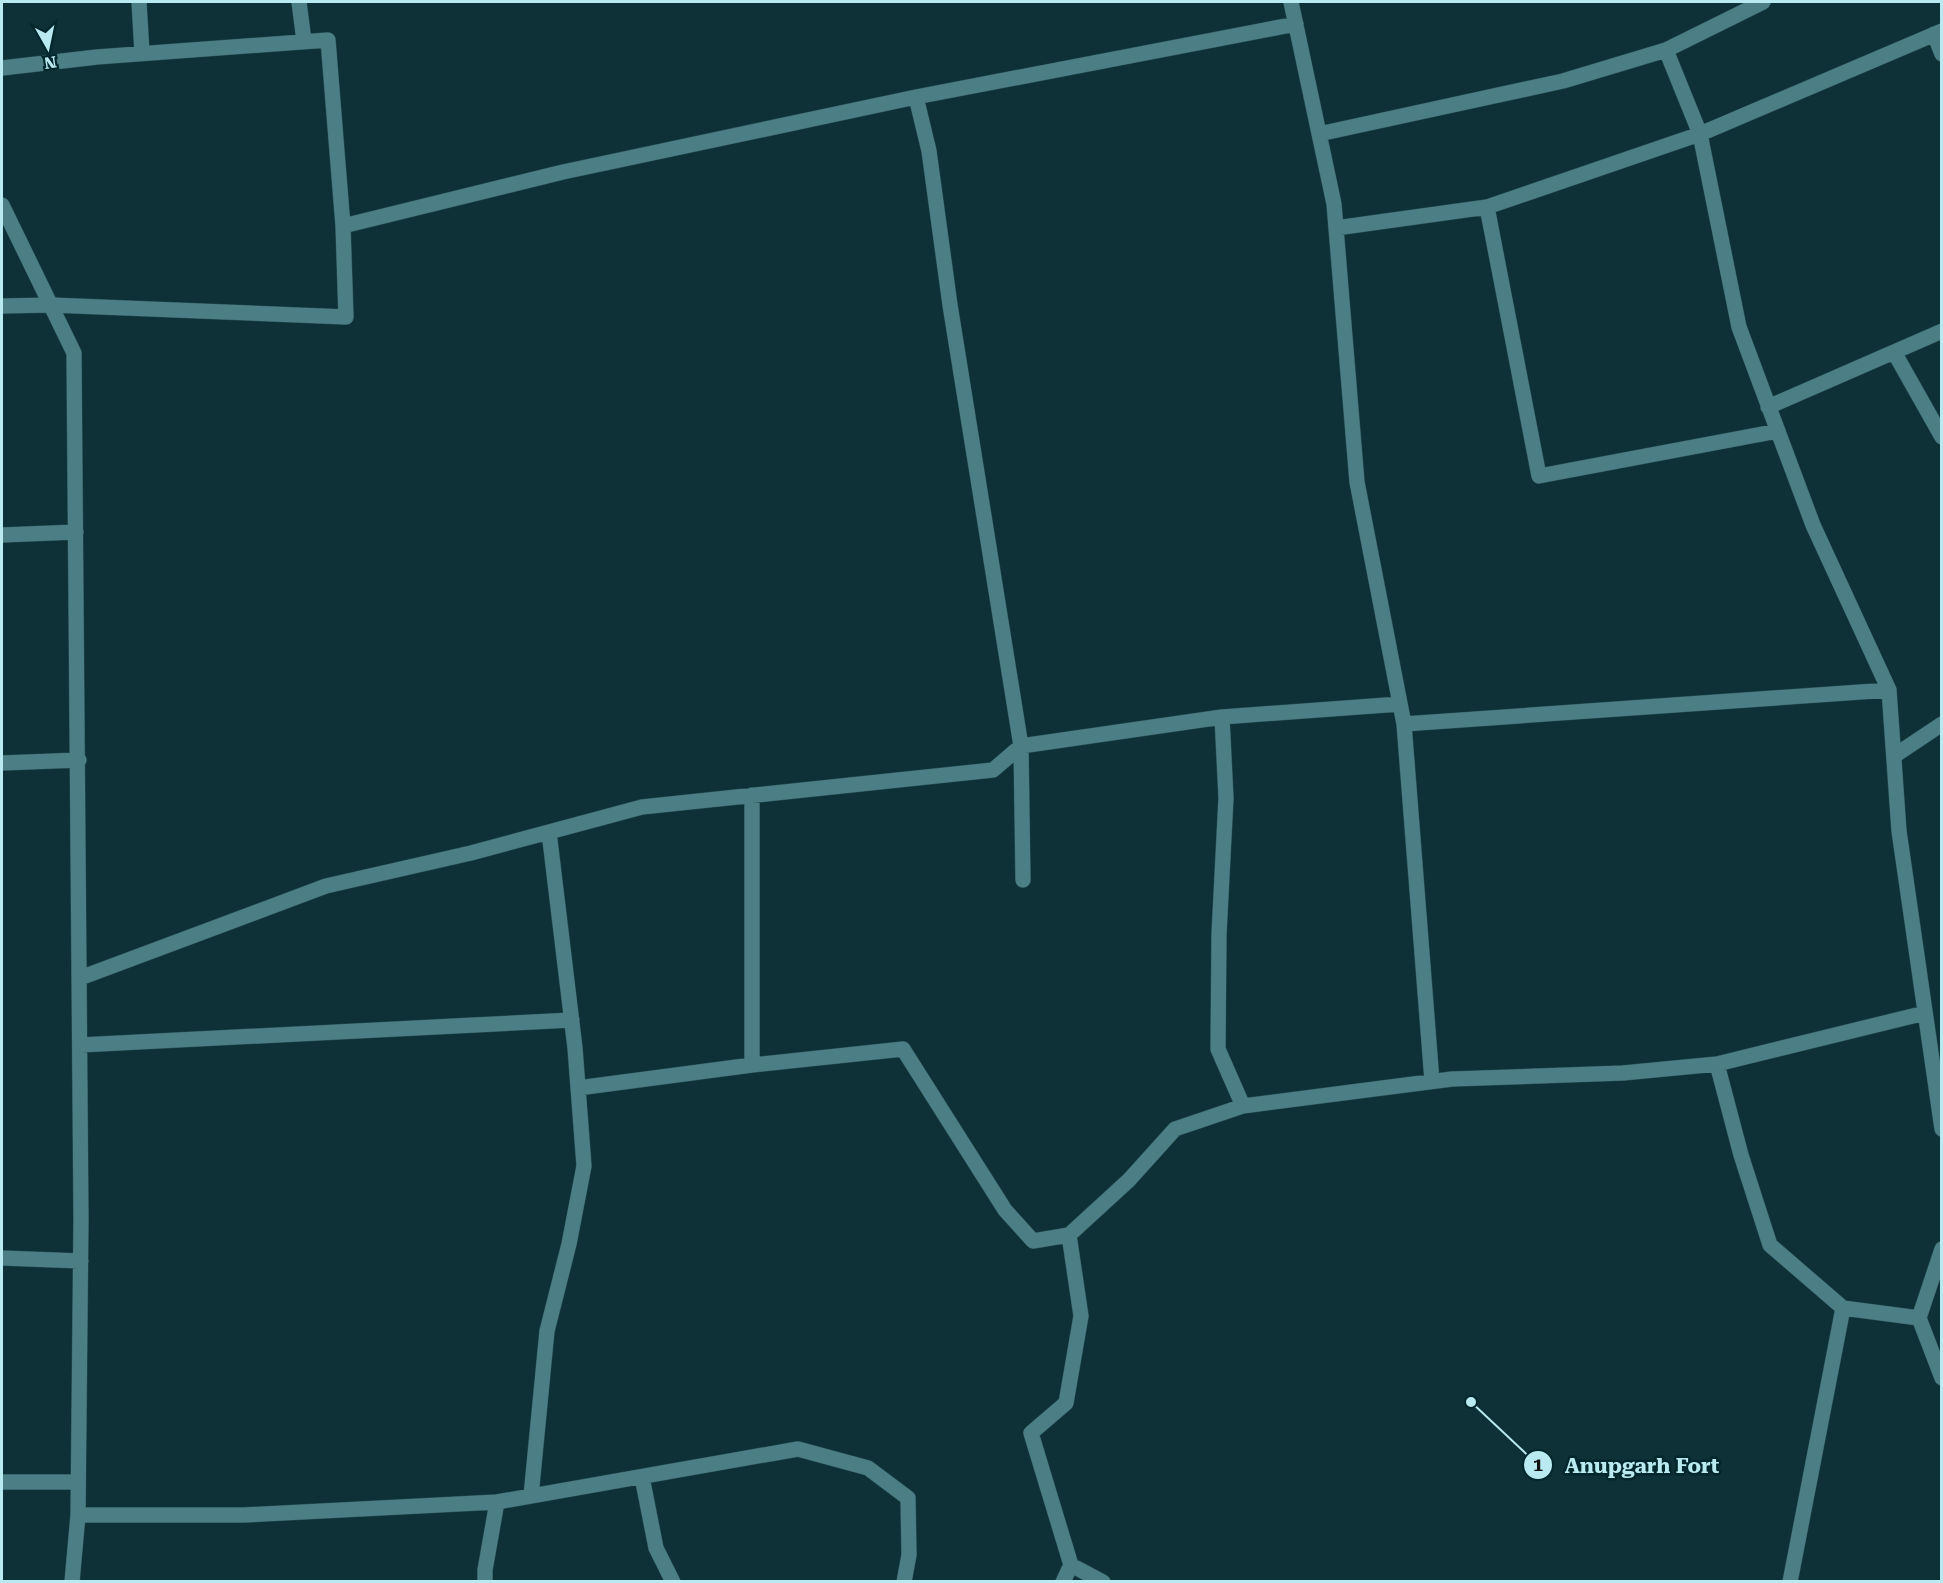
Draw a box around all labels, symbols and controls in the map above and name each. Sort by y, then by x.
north arrow [18,18,78,78]
text: N [43,52,58,73]
callout: Anupgarh Fort [1523,1446,1731,1485]
text: 1 [1533,1454,1543,1475]
text: Anupgarh Fort [1565,1454,1720,1478]

